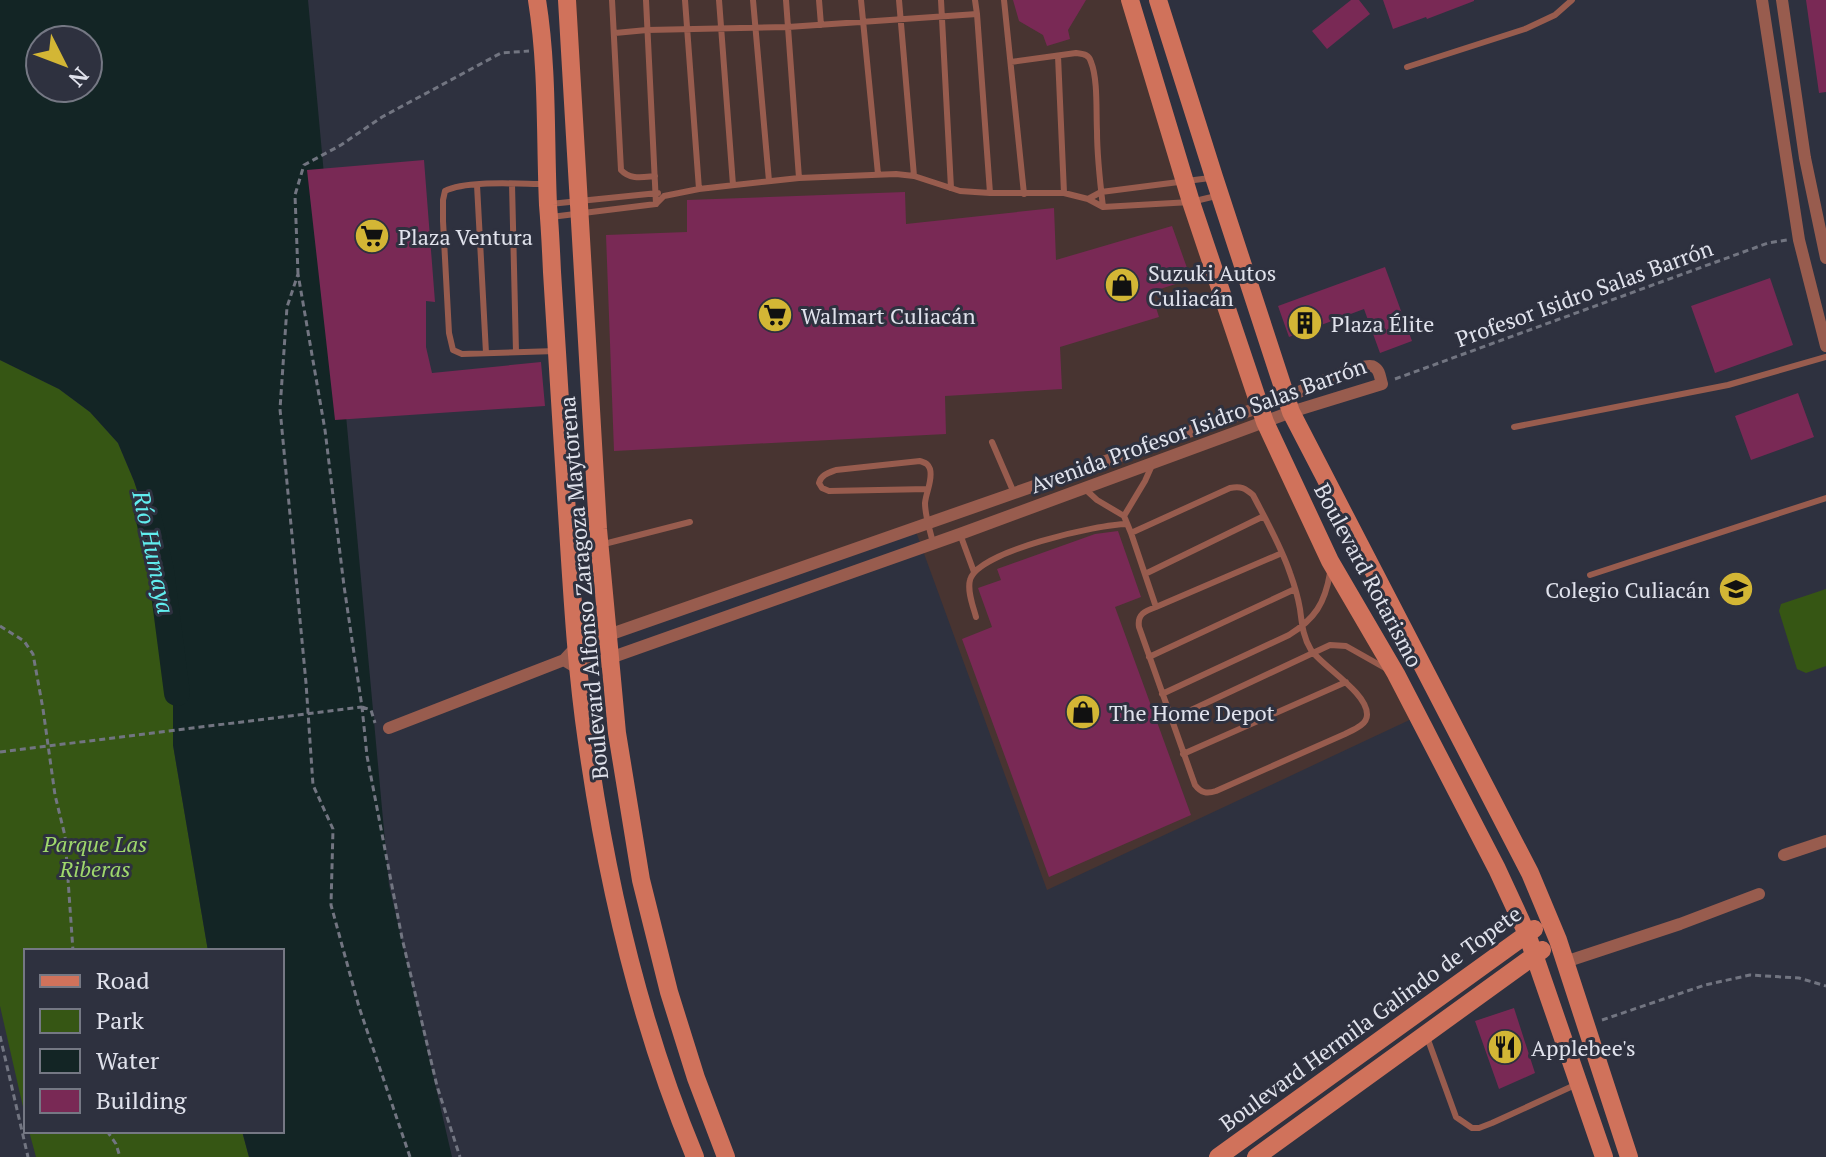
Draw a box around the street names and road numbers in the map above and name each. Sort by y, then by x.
street label: Profesor Isidro Salas Barrón [1451,233,1717,353]
street label: Avenida Profesor Isidro Salas Barrón [1026,351,1370,499]
street label: Boulevard Alfonso Zaragoza Maytorena [552,395,614,781]
street label: Boulevard Rotarismo [1308,478,1430,672]
street label: Boulevard Hermila Galindo de Topete [1213,899,1527,1137]

